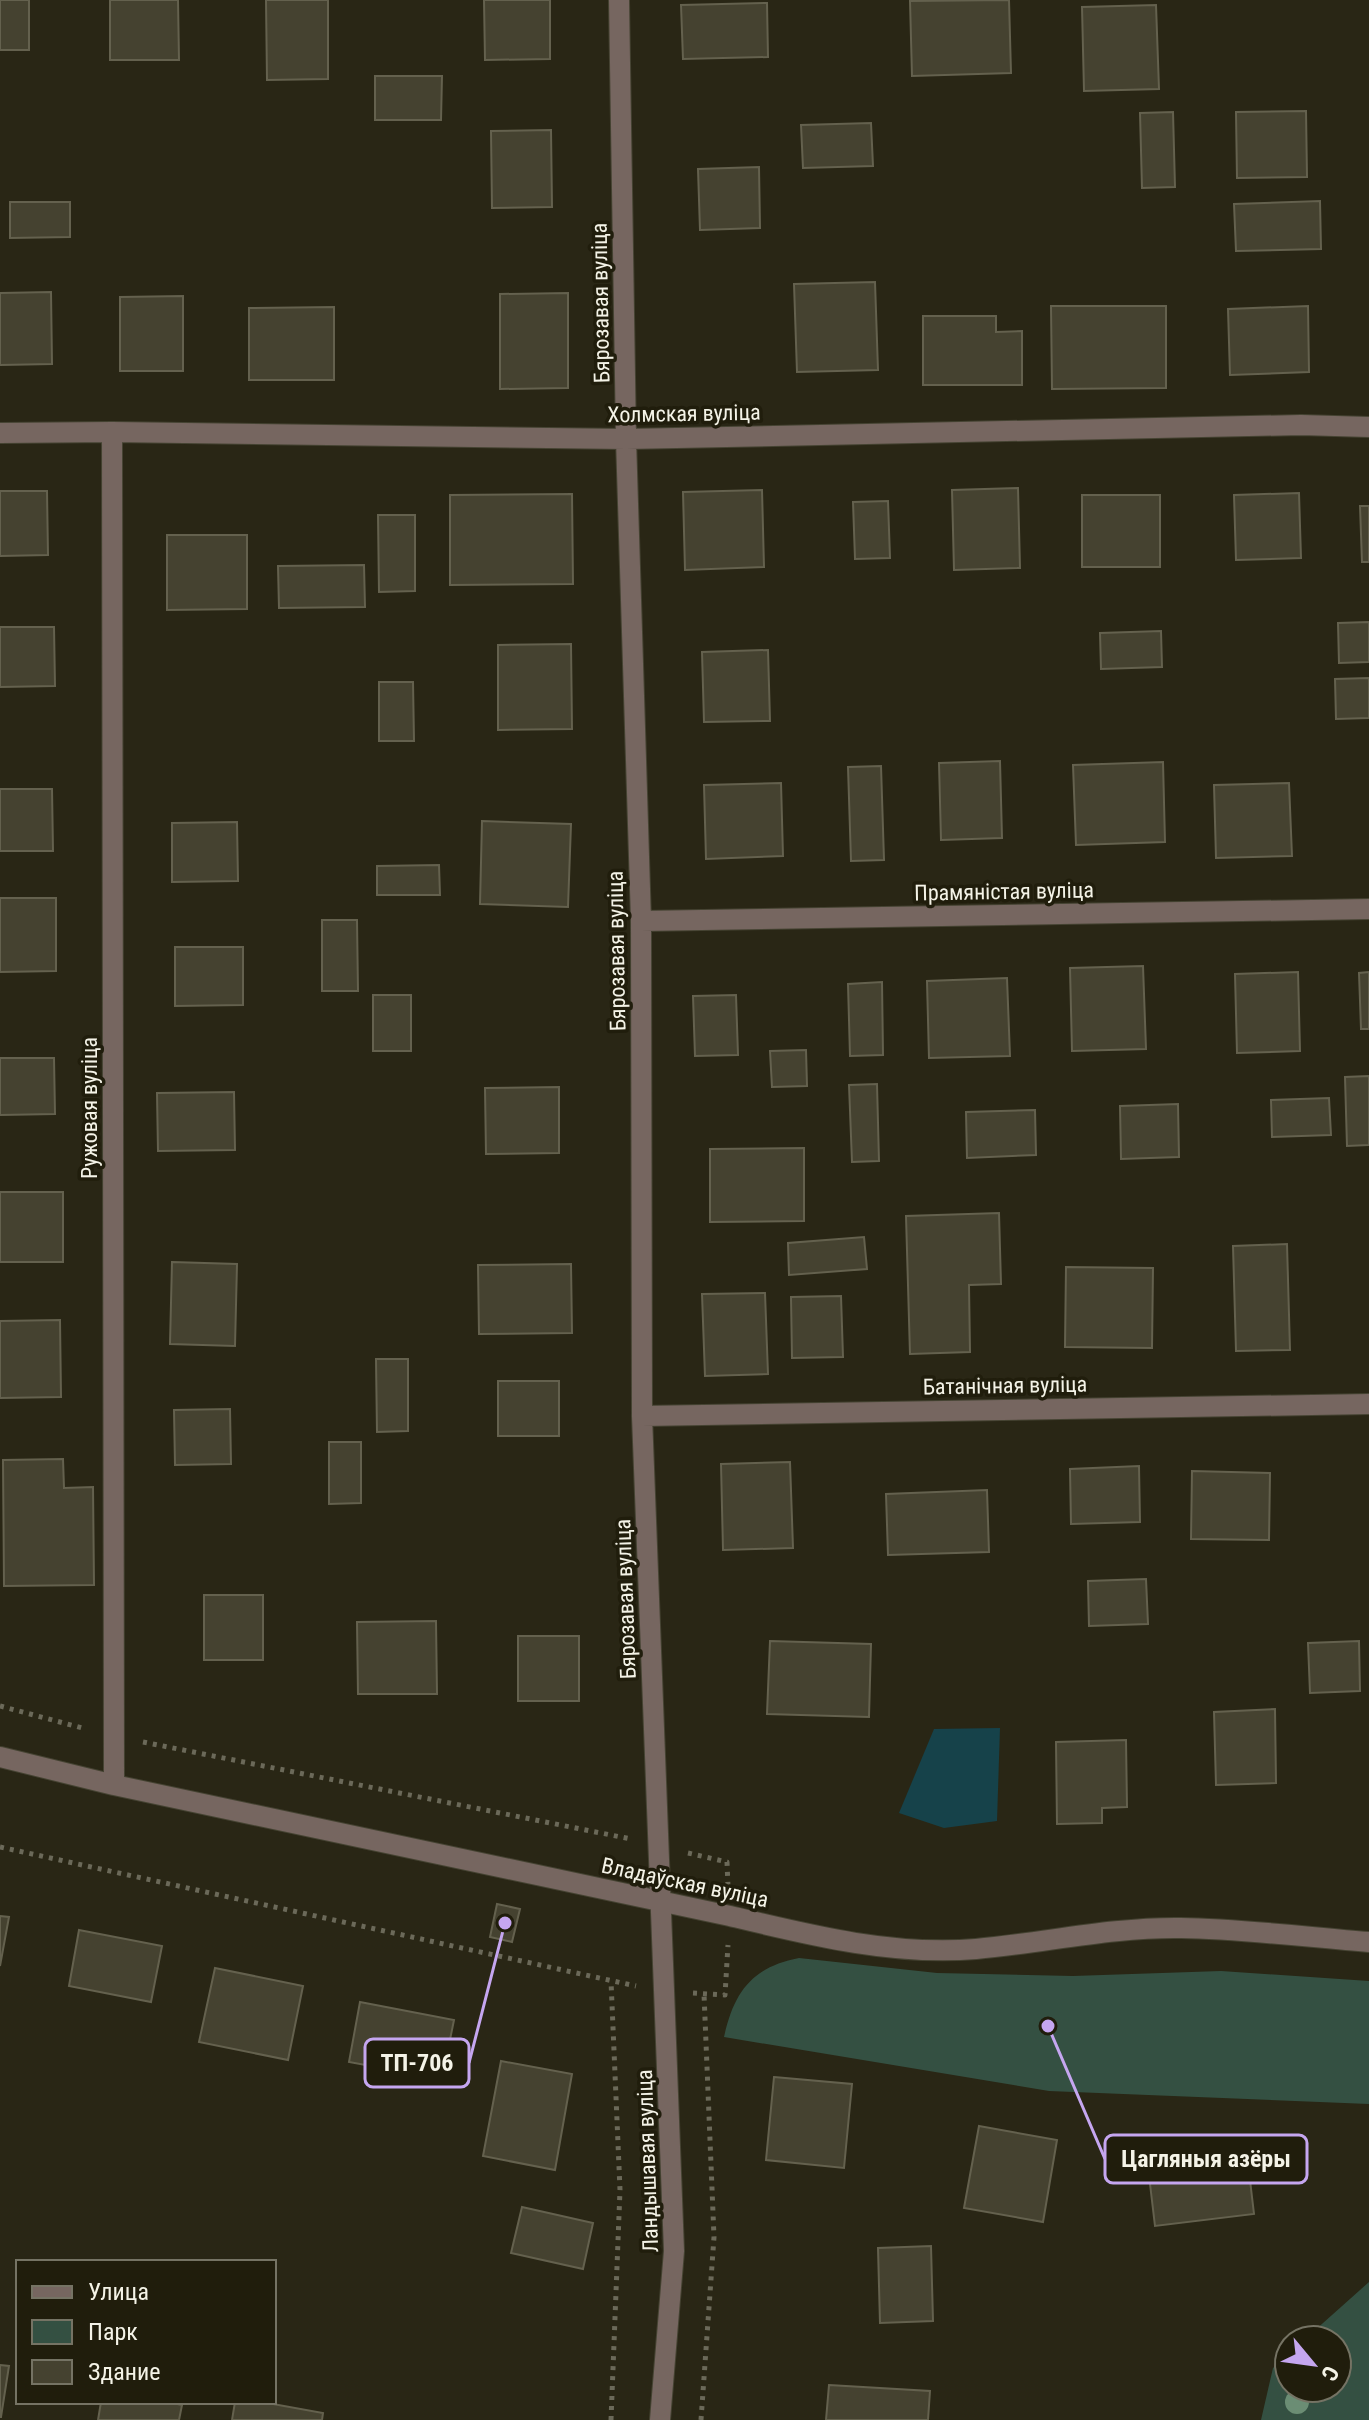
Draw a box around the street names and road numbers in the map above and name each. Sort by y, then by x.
street label: Бярозавая вуліца [587,223,614,383]
street label: Холмская вуліца [607,400,761,427]
street label: Бярозавая вуліца [603,871,630,1031]
street label: Прамяністая вуліца [914,877,1094,906]
street label: Ружовая вуліца [77,1037,102,1179]
street label: Батанічная вуліца [923,1372,1087,1399]
street label: Бярозавая вуліца [610,1518,641,1680]
street label: Владаўская вуліца [599,1853,771,1912]
street label: Ландышавая вуліца [632,2069,663,2253]

